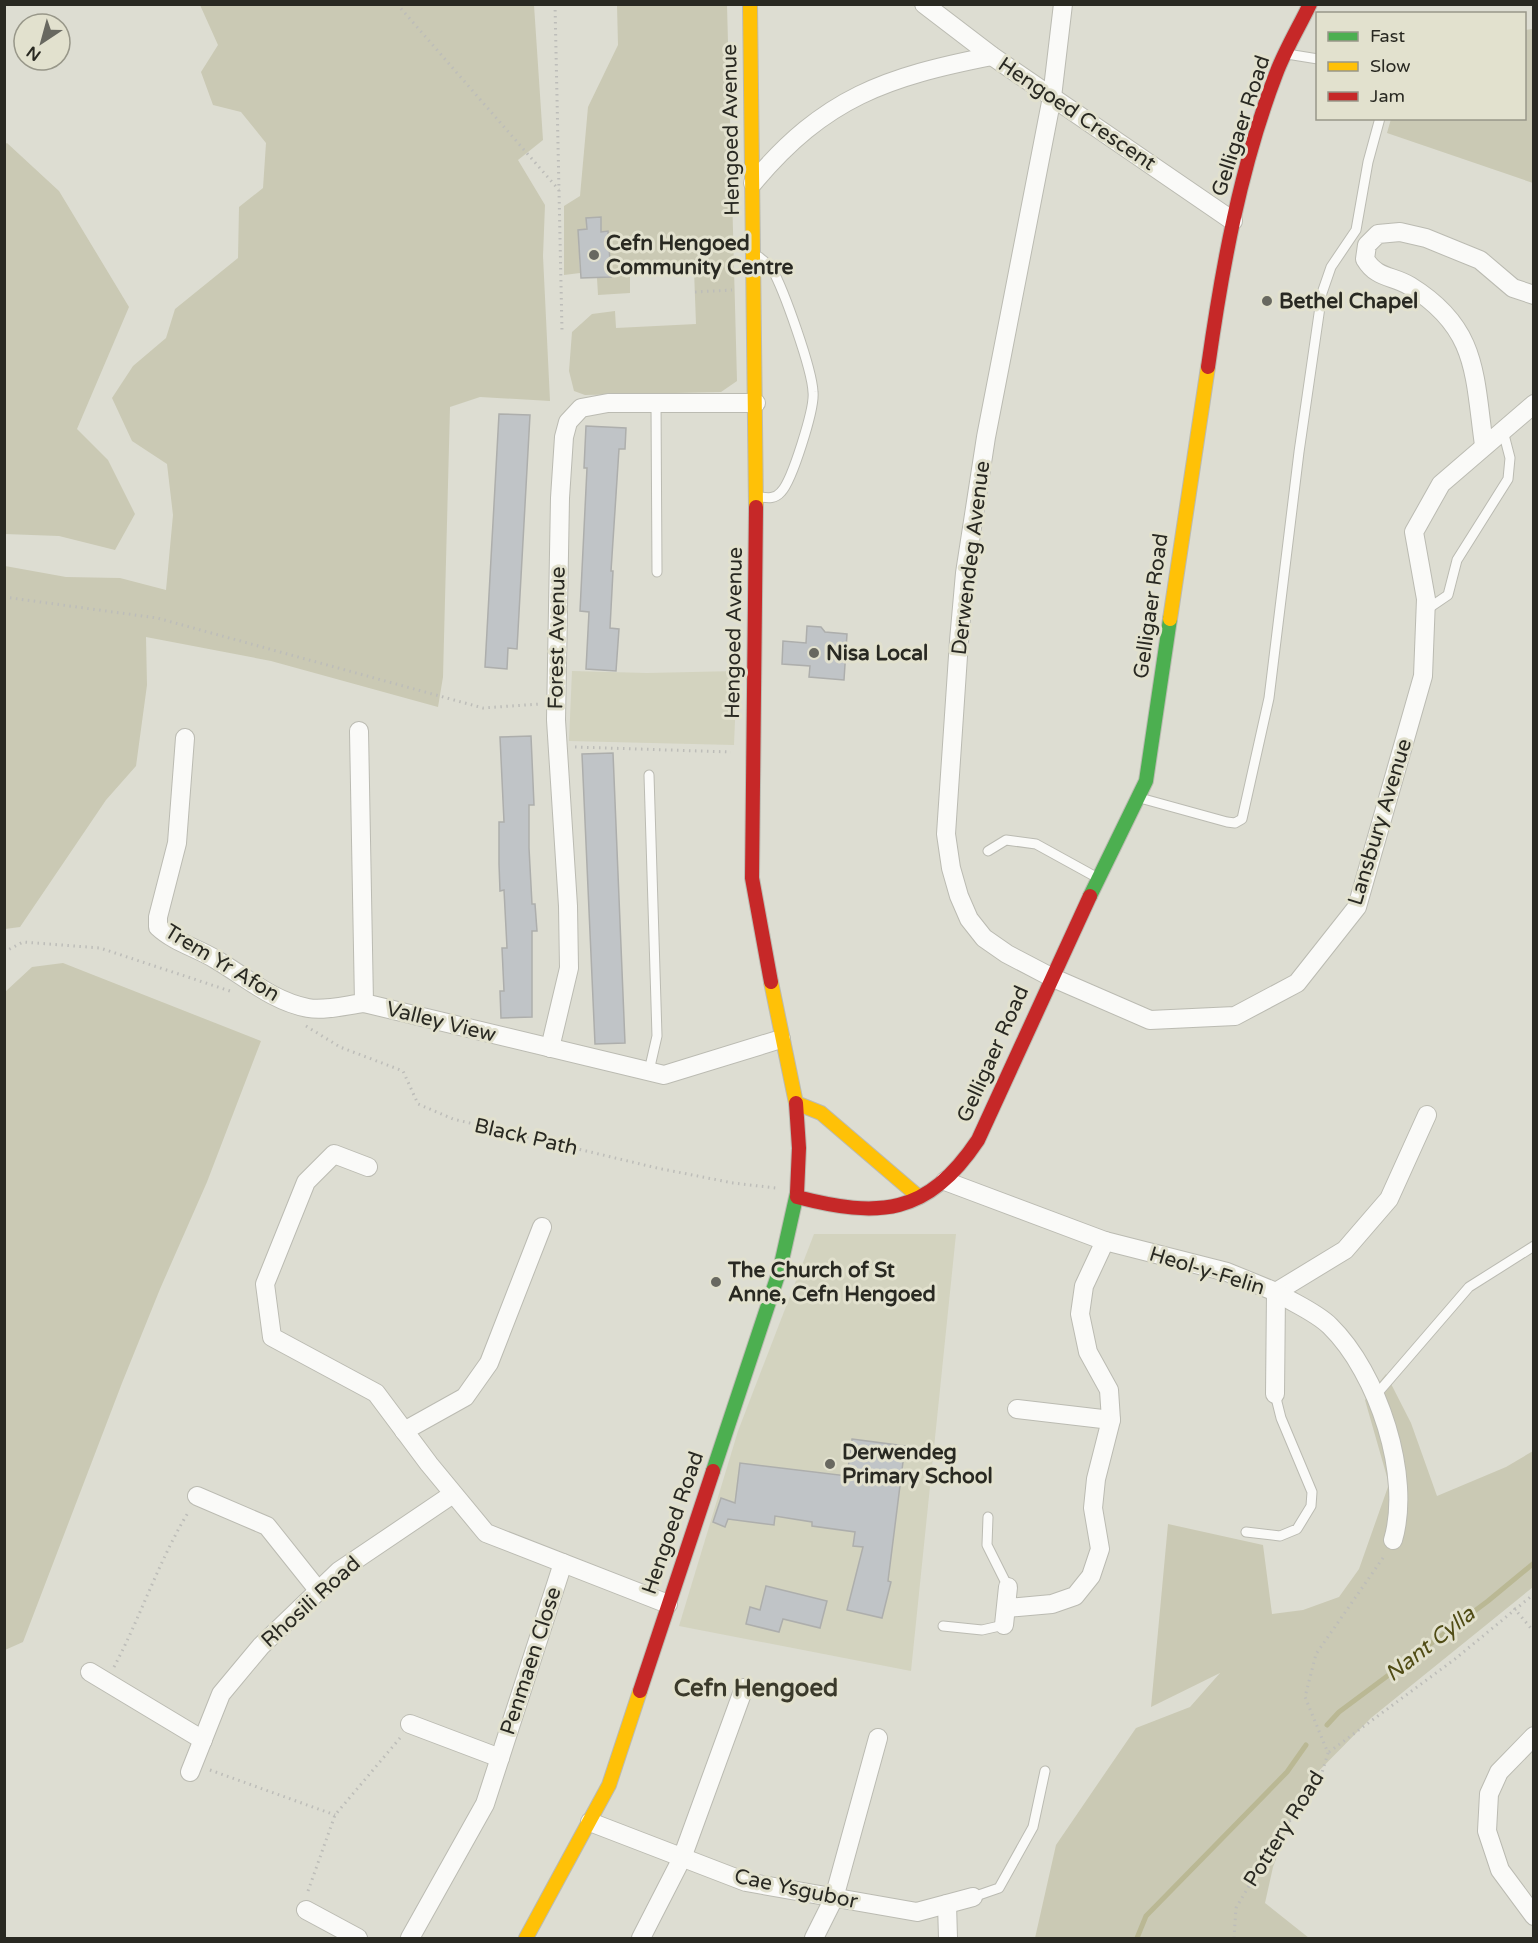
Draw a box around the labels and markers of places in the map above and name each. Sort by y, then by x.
place label: Cefn Hengoed Community Centre [606,231,793,280]
marker: Cefn Hengoed Community Centre [587,248,601,262]
place label: Bethel Chapel [1279,289,1418,314]
marker: Bethel Chapel [1260,294,1274,308]
place label: Nisa Local [826,641,928,666]
marker: Nisa Local [807,646,821,660]
place label: The Church of St Anne, Cefn Hengoed [727,1258,936,1307]
marker: The Church of St Anne, Cefn Hengoed [709,1275,723,1289]
place label: Derwendeg Primary School [842,1440,993,1489]
marker: Derwendeg Primary School [823,1457,837,1471]

